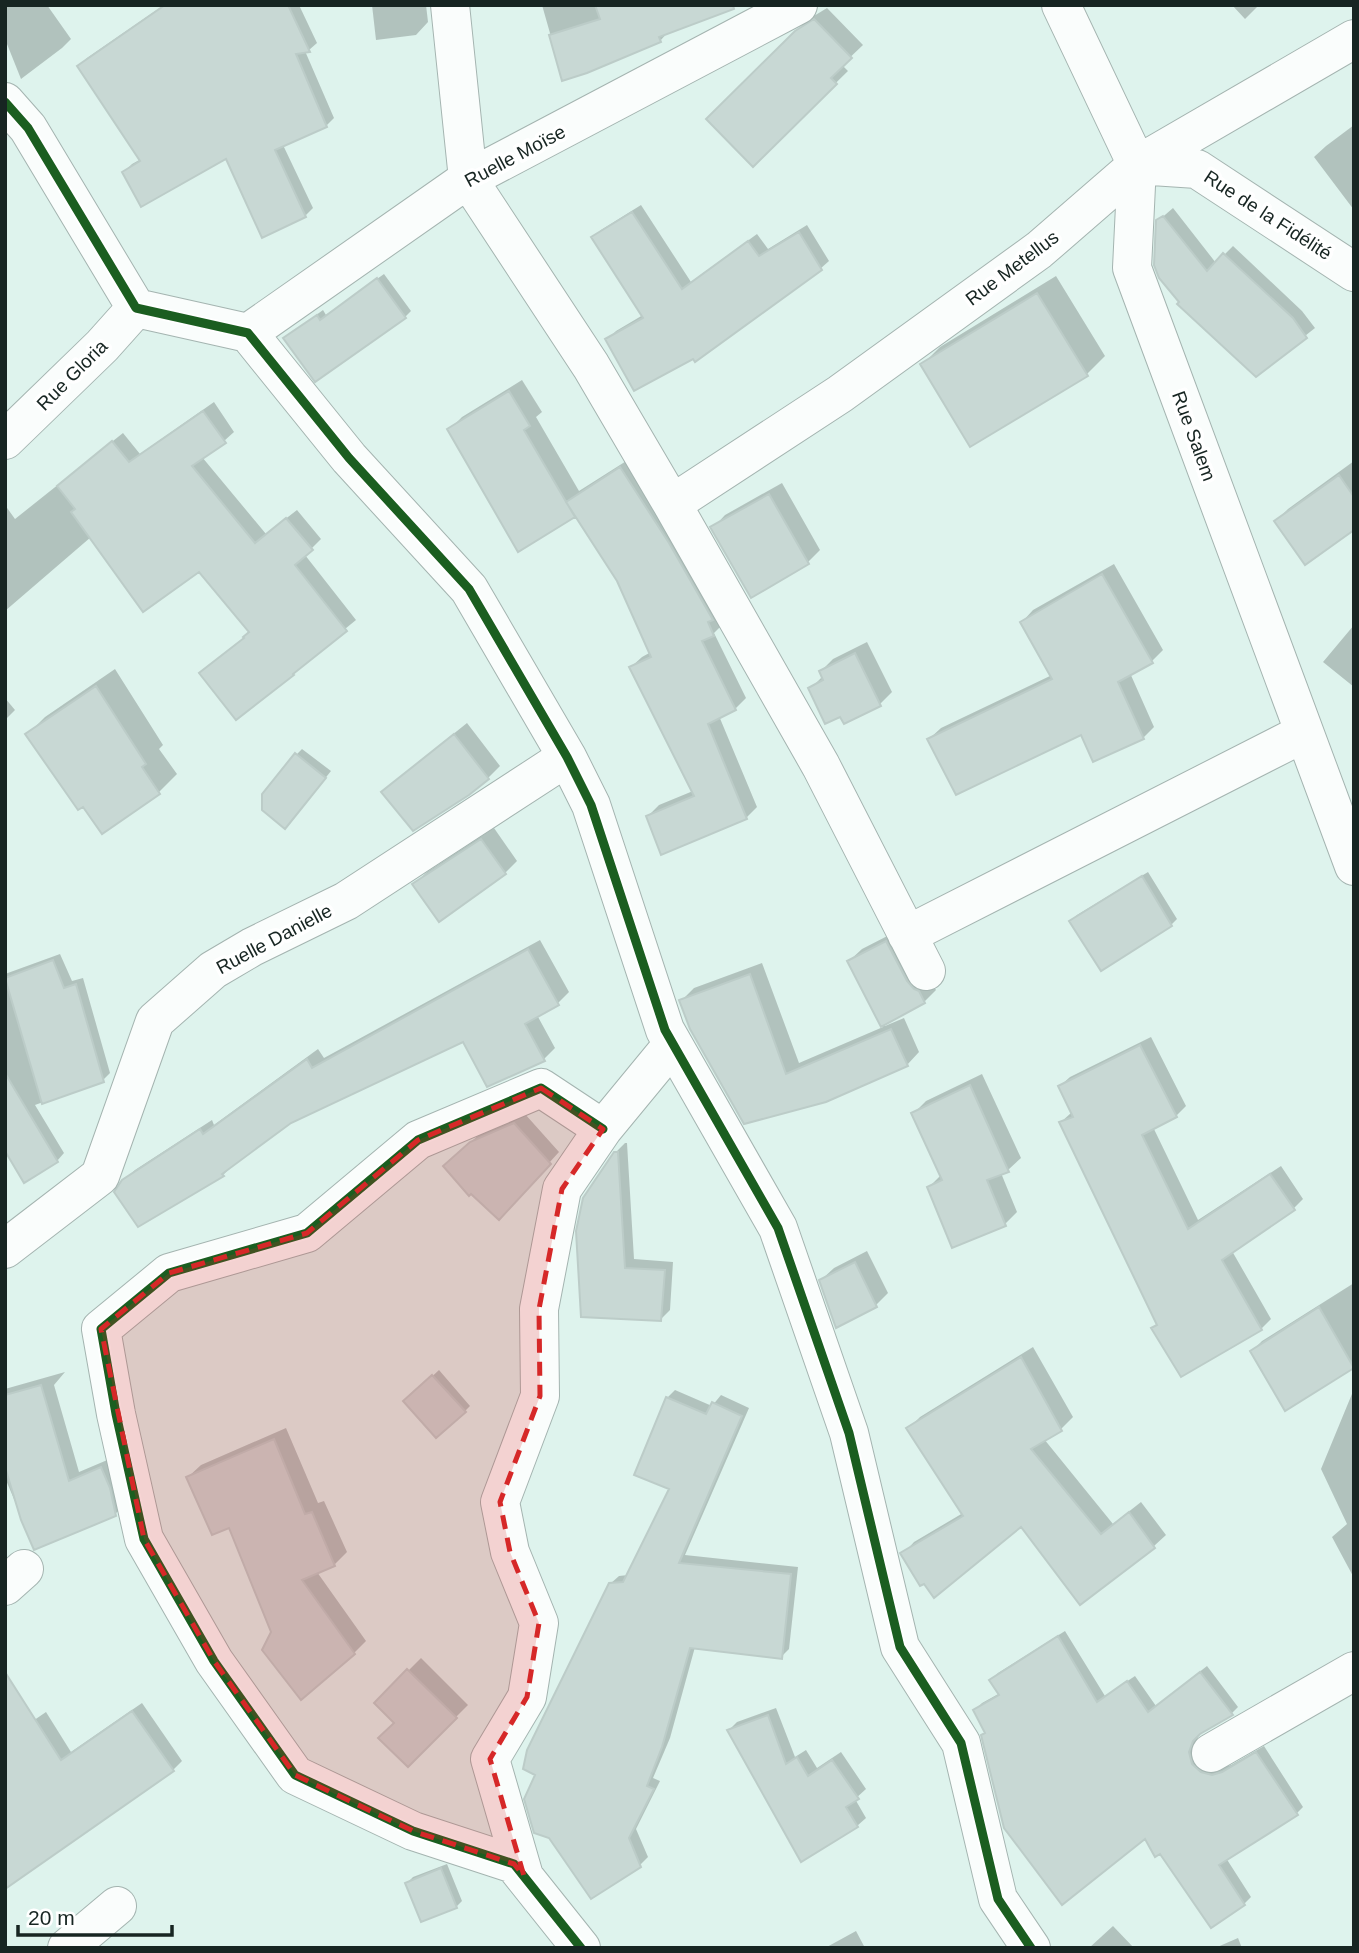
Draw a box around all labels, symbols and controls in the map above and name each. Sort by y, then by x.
street label: Ruelle Moïse [461,121,569,191]
street label: Rue de la Fidélité [1200,166,1336,264]
street label: Rue Metellus [961,226,1063,310]
street label: Rue Gloria [32,335,112,415]
street label: Rue Salem [1168,388,1220,484]
street label: Ruelle Danielle [213,900,335,978]
scale bar [18,1894,172,1938]
text: 20 m [28,1906,75,1929]

